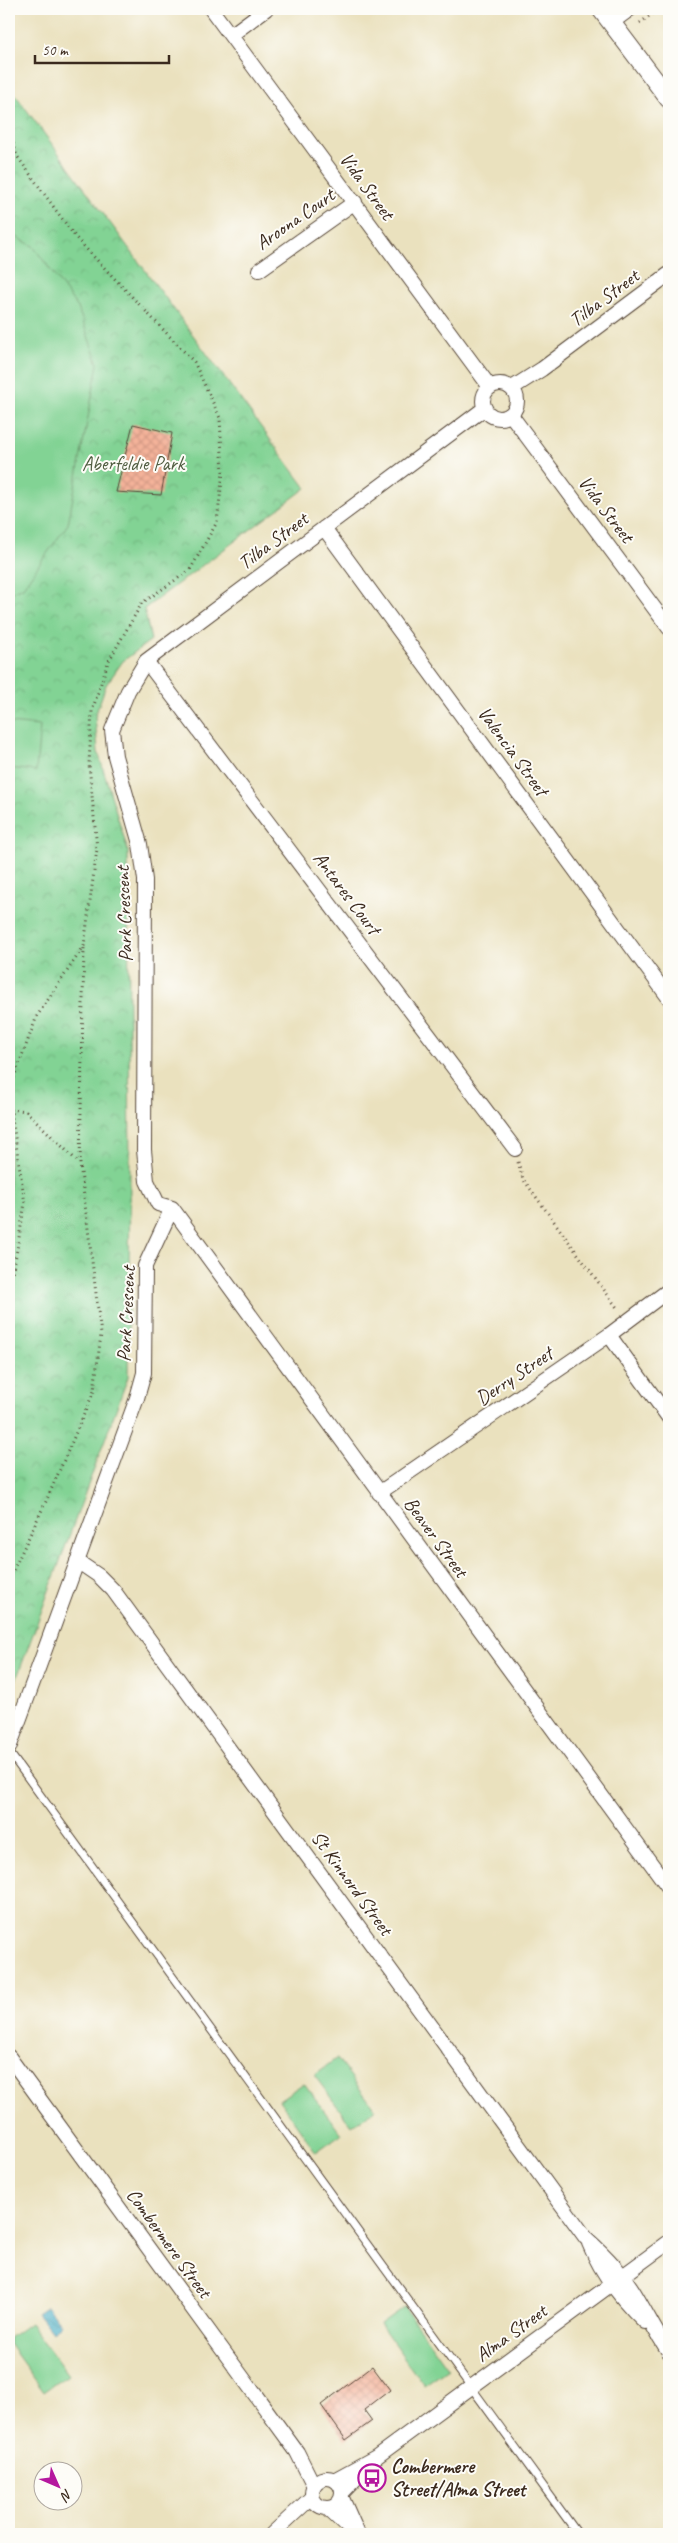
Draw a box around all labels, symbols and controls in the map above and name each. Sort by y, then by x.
scale bar [35,32,169,64]
text: 50 m [42,41,69,60]
street label: Vida Street [334,147,401,227]
street label: Aroona Court [251,181,341,255]
street label: Tilba Street [564,262,646,332]
park label: Aberfeldie Park [82,451,186,476]
street label: Vida Street [573,471,641,549]
street label: Tilba Street [233,505,315,575]
street label: Valencia Street [472,701,556,803]
street label: Antares Court [308,847,388,942]
street label: Park Crescent [110,863,138,962]
street label: Park Crescent [111,1263,141,1363]
street label: Derry Street [471,1339,560,1411]
street label: Beaver Street [398,1492,475,1584]
street label: St Kinnord Street [306,1826,400,1942]
street label: Combermere Street [121,2183,219,2305]
street label: Alma Street [470,2297,554,2367]
place label: Combermere Street/Alma Street [391,2454,528,2502]
north arrow [32,2460,82,2510]
bus stop icon: Combermere Street/Alma Street [357,2463,387,2493]
text: N [56,2486,76,2506]

